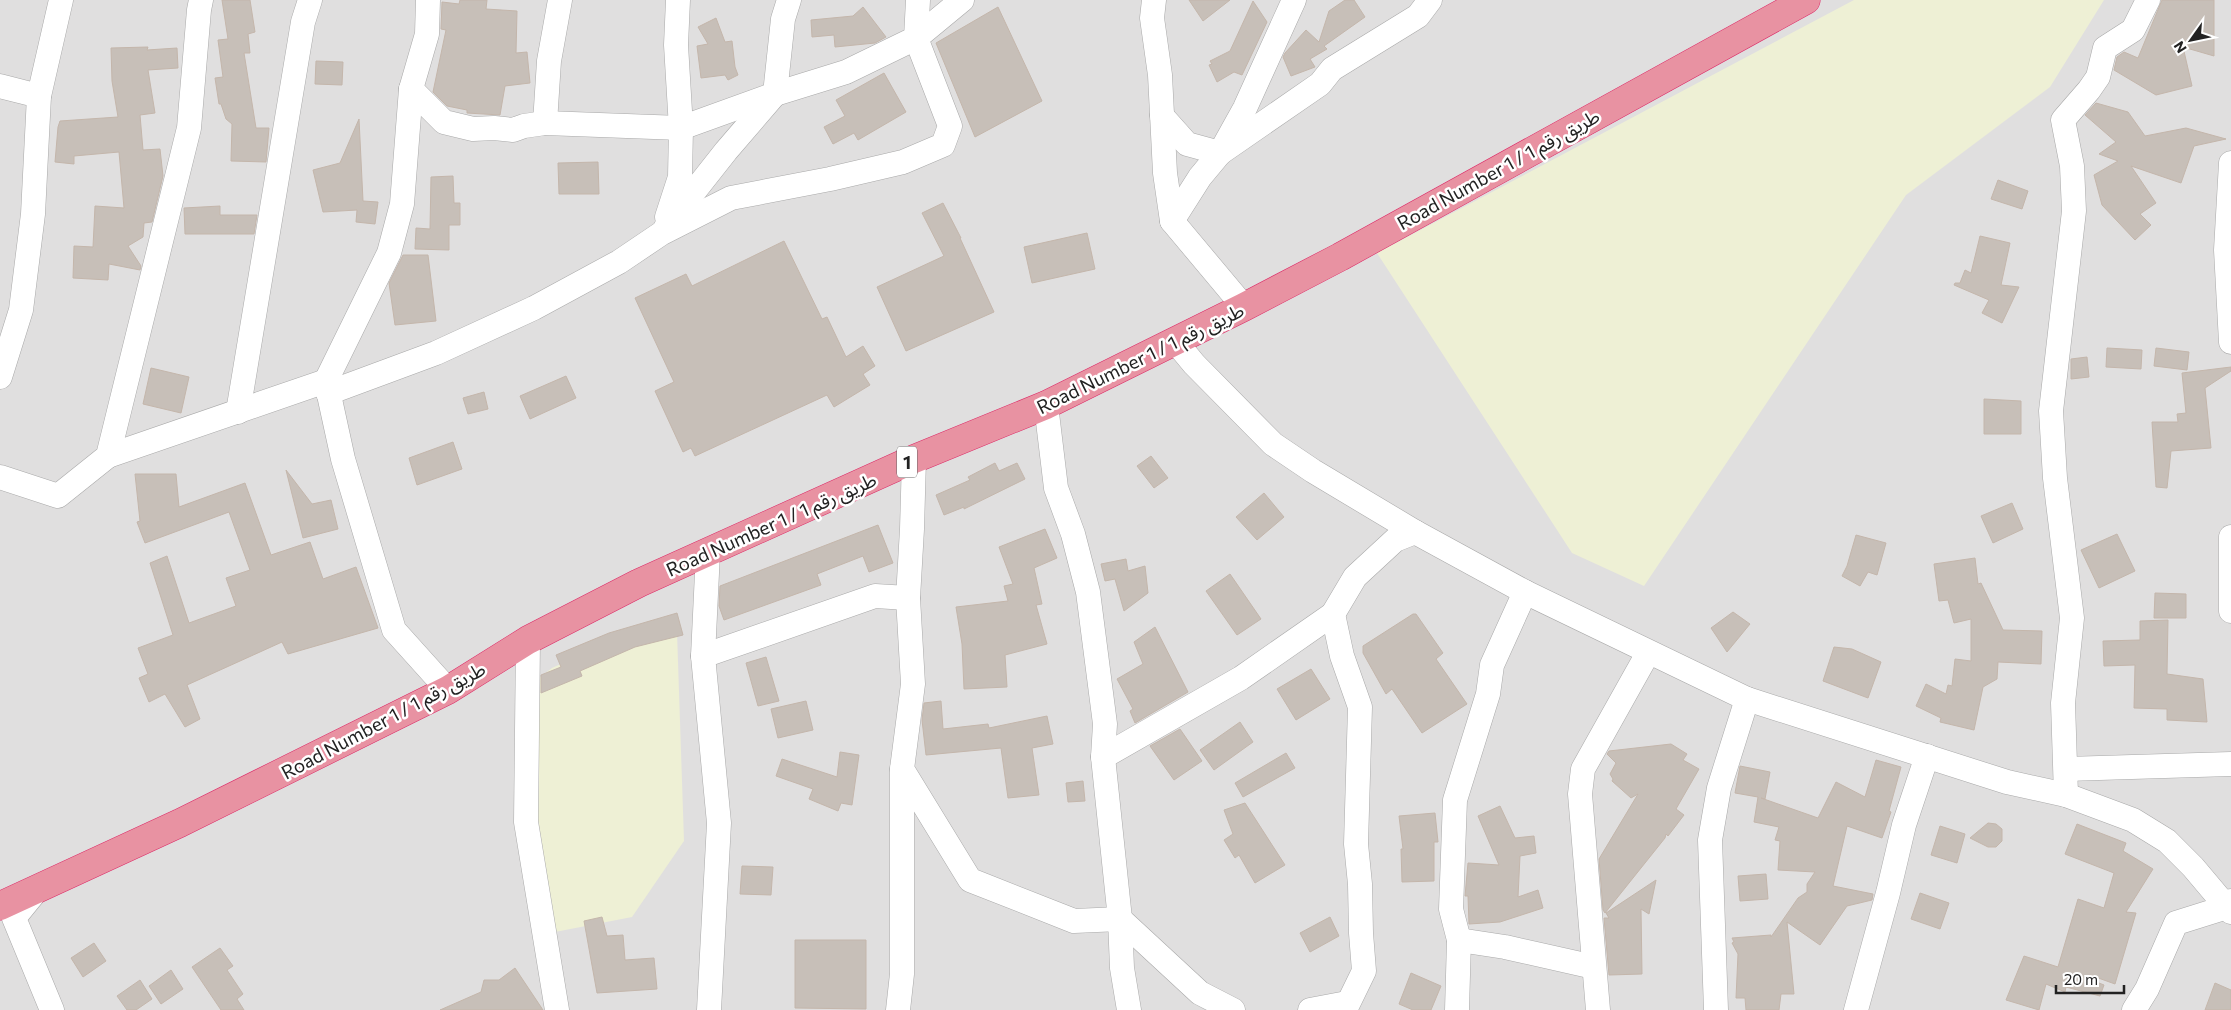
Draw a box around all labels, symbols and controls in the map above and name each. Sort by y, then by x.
north arrow [2166,15,2216,65]
text: N [2170,38,2190,56]
street label: Road Number 1 / طريق رقم 1 [1393,104,1605,238]
street label: Road Number 1 / طريق رقم 1 [1033,298,1249,422]
road number: 1 [897,447,917,478]
street label: Road Number 1 / طريق رقم 1 [662,467,881,584]
street label: Road Number 1 / طريق رقم 1 [277,656,491,787]
scale bar [2056,962,2124,994]
text: 20 m [2064,970,2098,988]

